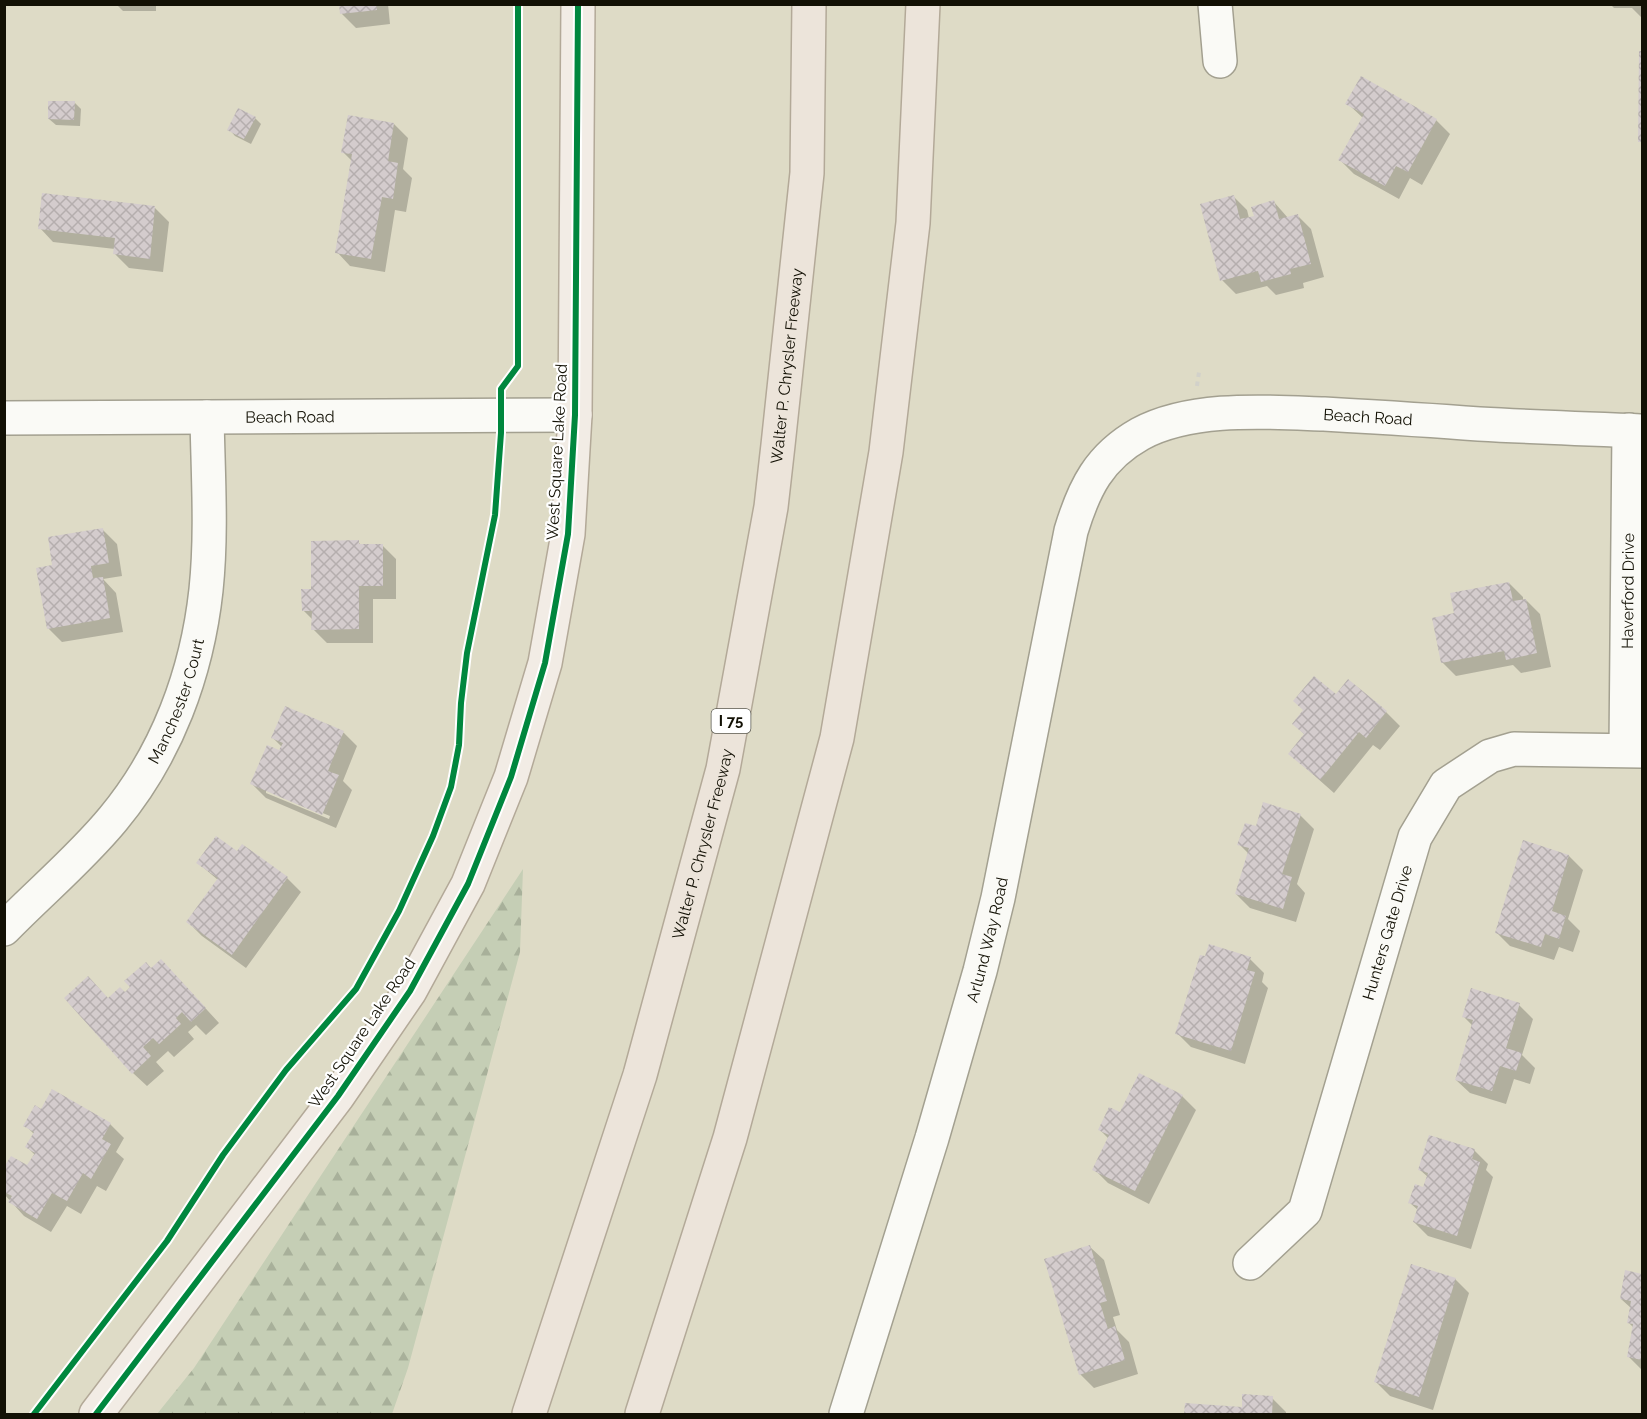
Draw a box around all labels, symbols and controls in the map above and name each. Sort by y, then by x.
street label: Walter P. Chrysler Freeway [766,267,806,465]
street label: West Square Lake Road [543,363,571,541]
street label: Beach Road [1323,404,1413,429]
street label: Beach Road [245,407,335,426]
street label: Haverford Drive [1617,533,1638,649]
street label: Manchester Court [144,636,208,767]
road number: I 75 [712,709,750,733]
street label: Walter P. Chrysler Freeway [668,747,736,941]
street label: Hunters Gate Drive [1358,863,1416,1002]
street label: Arlund Way Road [962,875,1011,1004]
street label: West Square Lake Road [305,954,419,1112]

